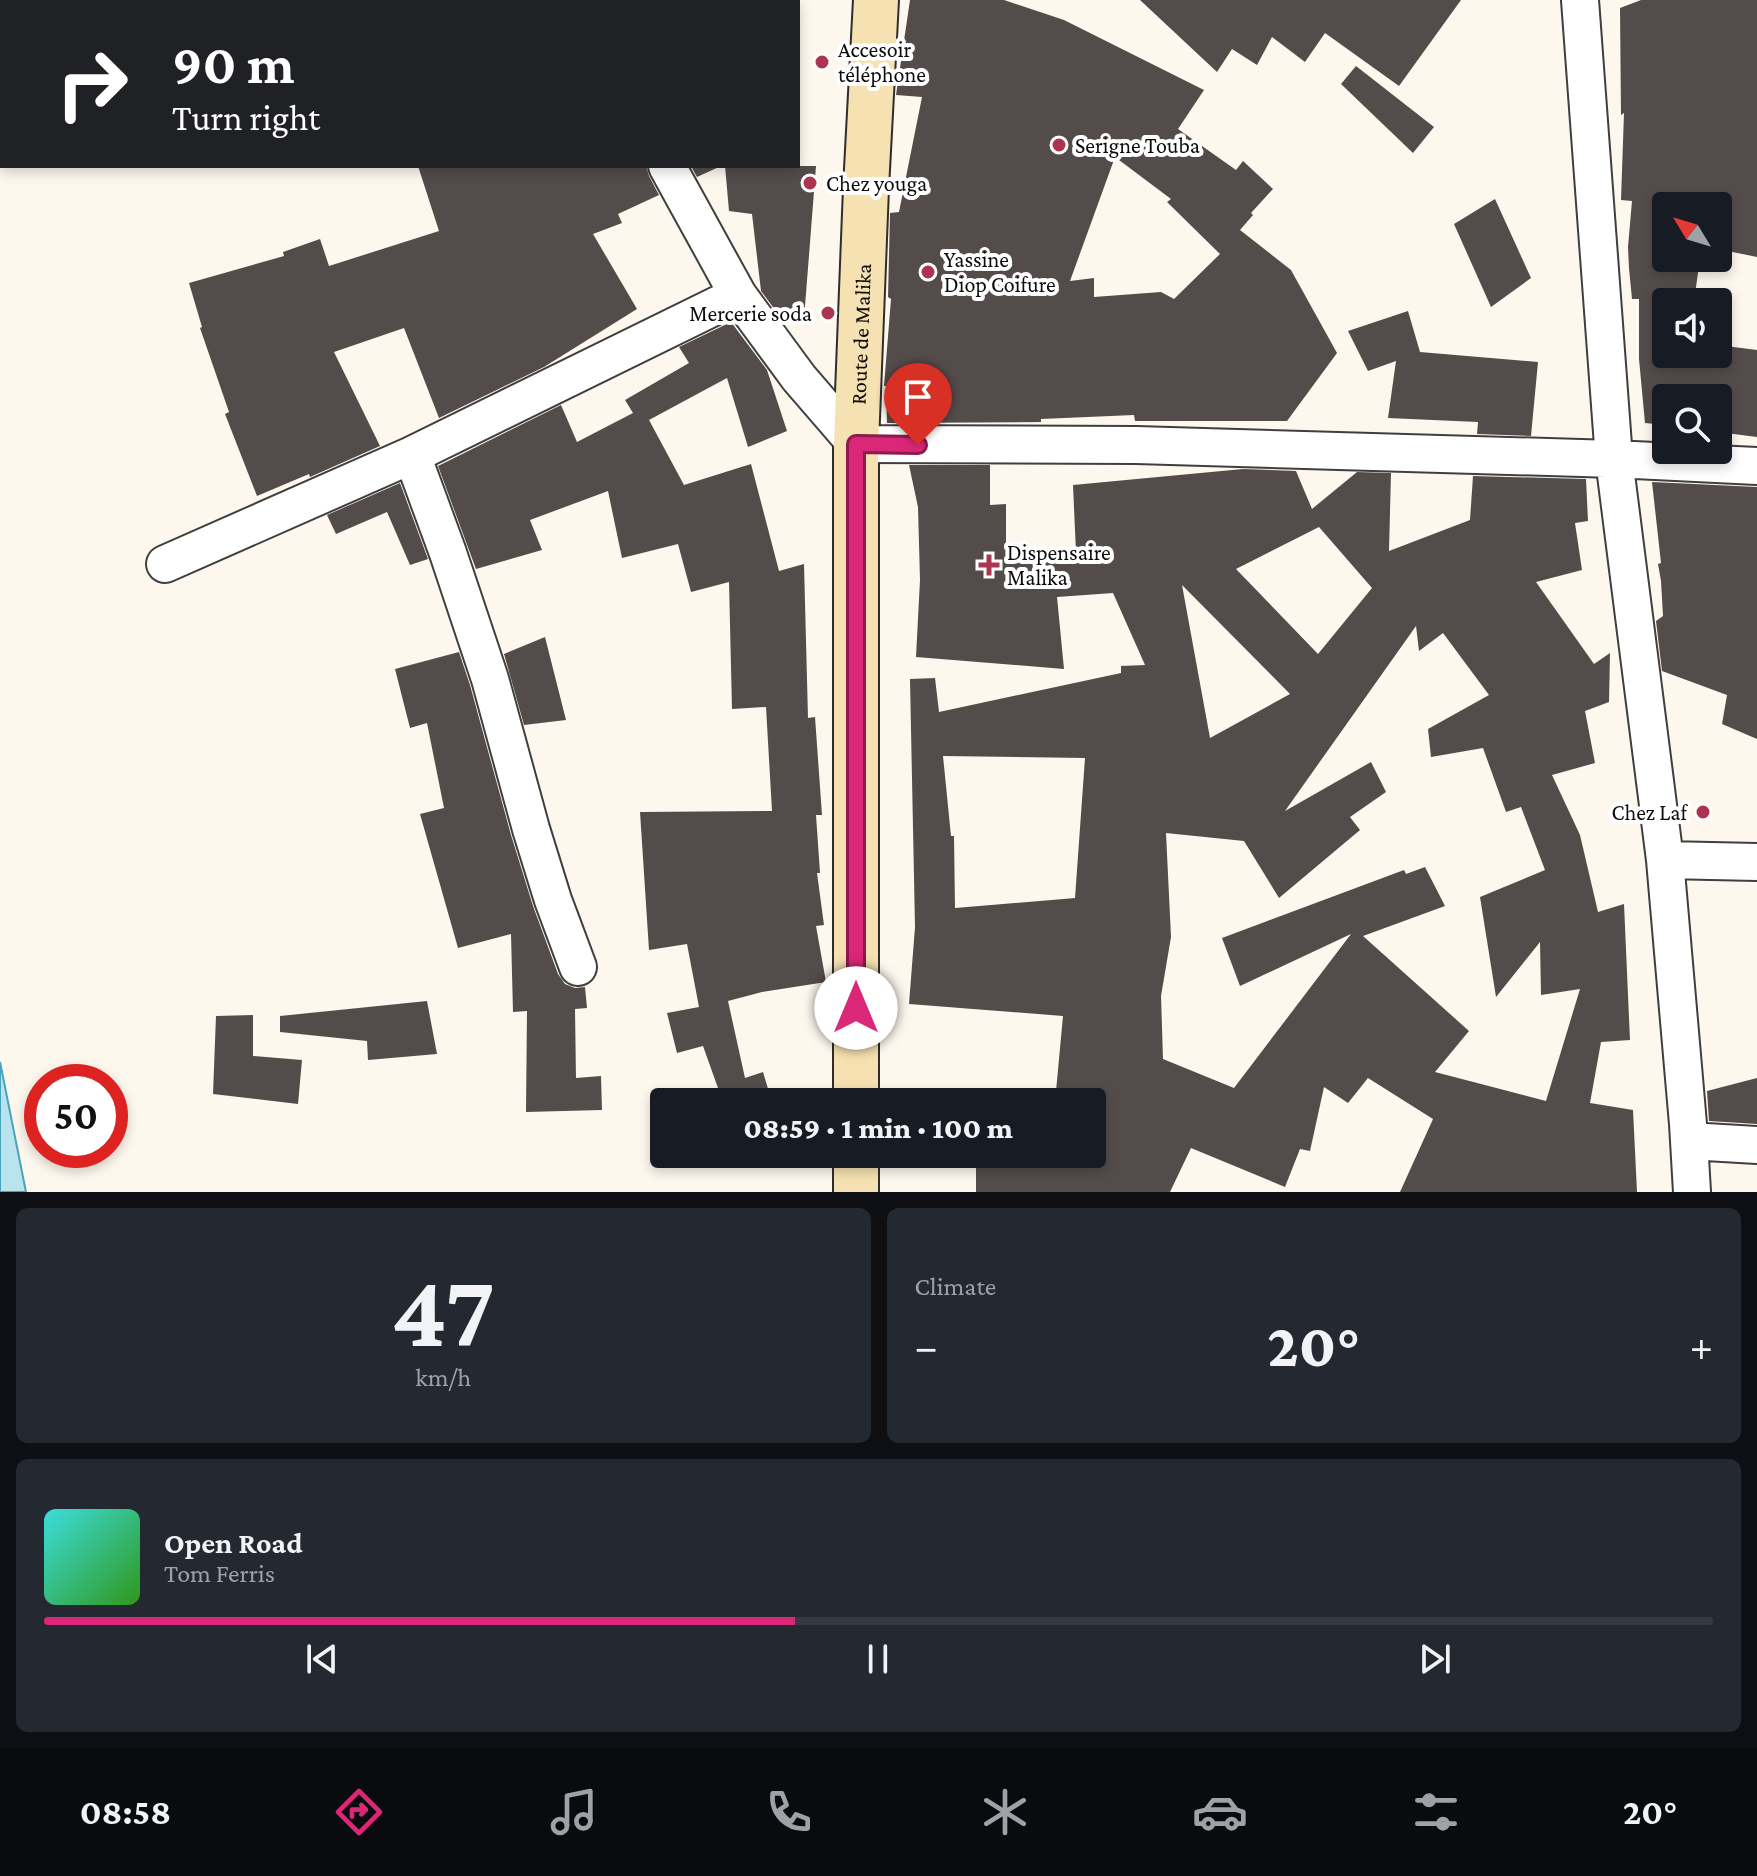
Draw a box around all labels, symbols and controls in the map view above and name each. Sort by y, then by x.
icon: right [40,32,144,136]
text: 90 m [172,33,295,95]
place label: Accesoir téléphone [838,37,926,87]
marker: Accesoir téléphone [813,53,831,71]
text: Turn right [172,98,320,138]
place label: Serigne Touba [1075,133,1200,158]
marker: Serigne Touba [1050,136,1068,154]
place label: Chez youga [826,171,927,196]
marker: Chez youga [801,174,819,192]
north arrow [1652,192,1732,272]
map controls [1652,192,1732,464]
place label: Yassine Diop Coifure [944,247,1056,297]
street label: Route de Malika [845,263,876,405]
marker: Yassine Diop Coifure [919,263,937,281]
button: sound [1652,288,1732,368]
place label: Mercerie soda [689,301,812,326]
marker: Mercerie soda [819,304,837,322]
pin [884,363,952,445]
icon: arrive [896,375,940,419]
button: search [1652,384,1732,464]
place label: Dispensaire Malika [1007,540,1111,590]
marker: Dispensaire Malika [978,554,1000,576]
place label: Chez Laf [1611,800,1688,825]
marker: Chez Laf [1694,803,1712,821]
position arrow [814,966,898,1050]
speed limit sign: 50 [24,1064,128,1168]
text: 08:59 · 1 min · 100 m [743,1111,1013,1144]
text: 47 [391,1253,495,1368]
text: Climate [915,1272,996,1301]
text: 20° [1267,1312,1360,1379]
text: − [915,1322,938,1370]
text: + [1690,1322,1713,1370]
text: km/h [415,1363,471,1392]
text: Open Road [164,1526,303,1559]
text: Tom Ferris [164,1559,275,1588]
icon: previous [300,1637,344,1681]
icon: pause [856,1637,900,1681]
icon: next [1413,1637,1457,1681]
icon: directions [331,1784,387,1840]
icon: music [546,1784,602,1840]
icon: phone [761,1784,817,1840]
icon: climate [977,1784,1033,1840]
icon: car [1192,1784,1248,1840]
icon: filters [1408,1784,1464,1840]
text: 08:58 [80,1792,171,1832]
text: 20° [1623,1792,1677,1832]

